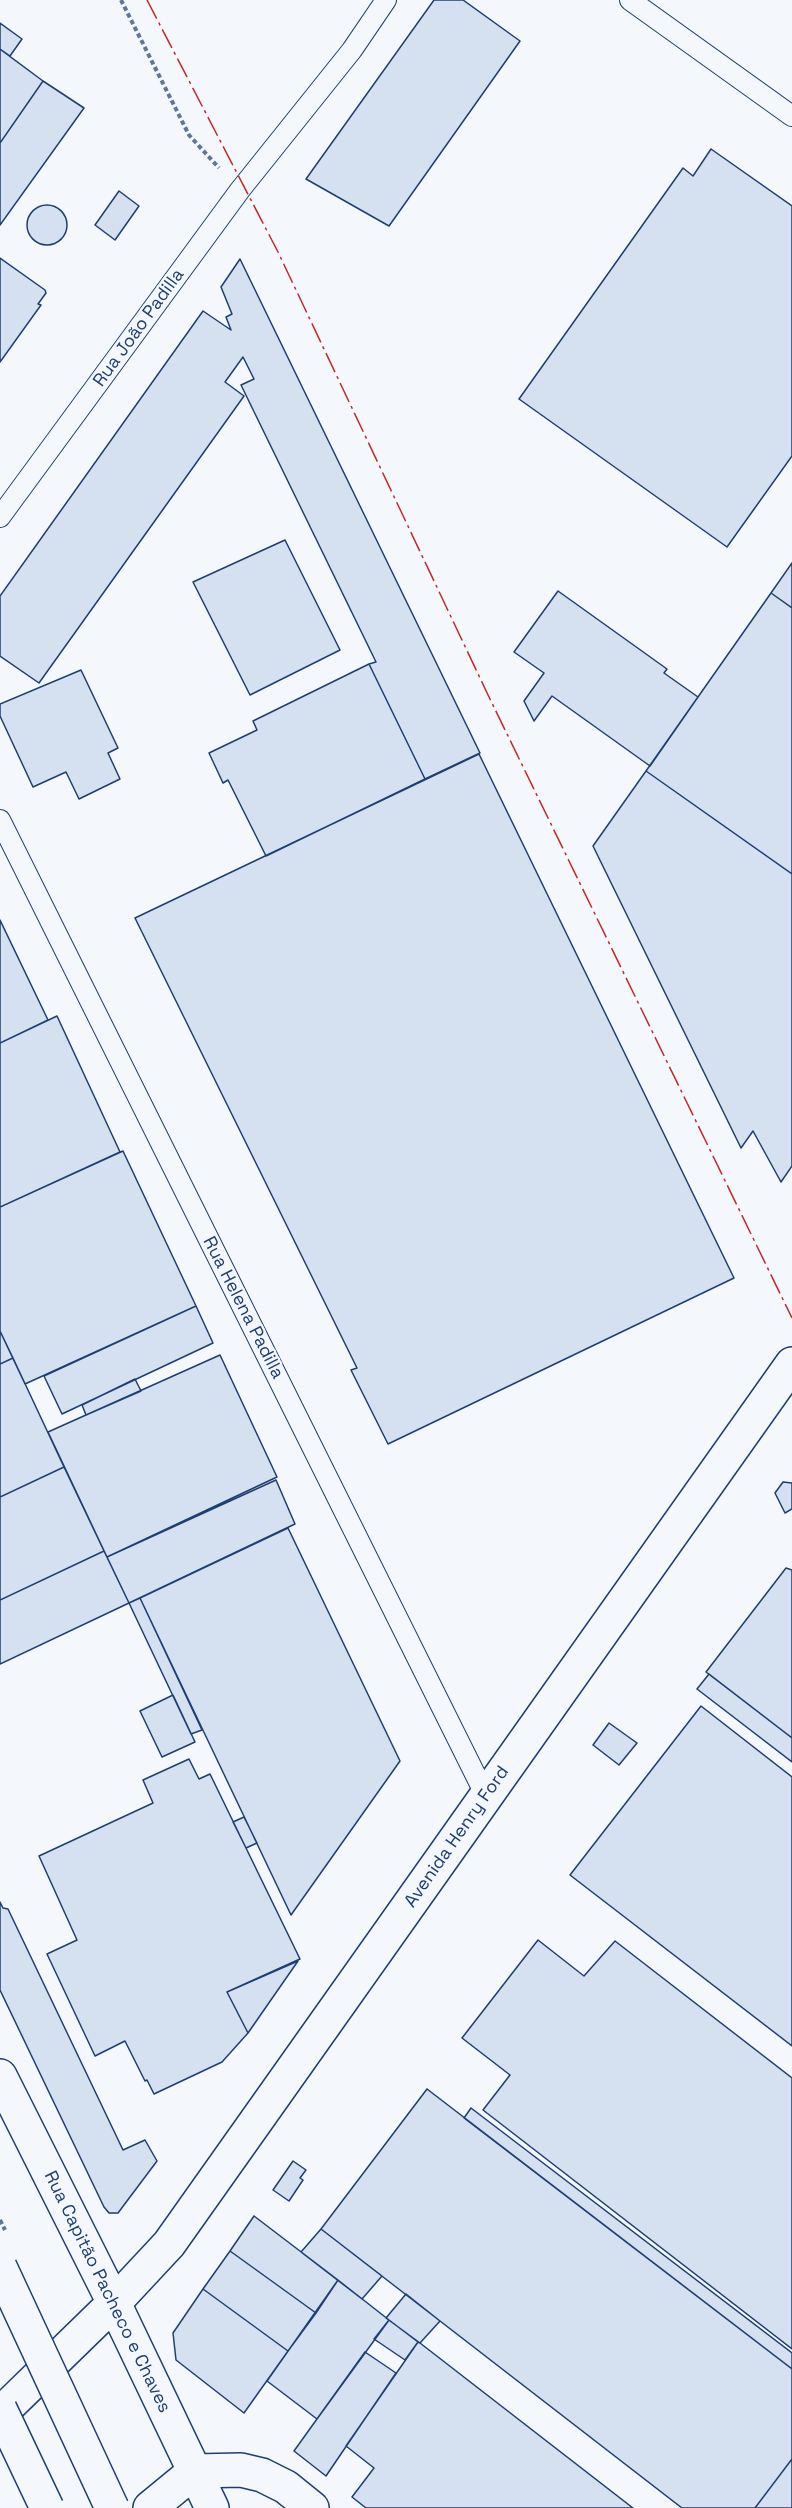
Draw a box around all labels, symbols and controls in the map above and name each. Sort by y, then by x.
street label: Rua João Padilla [89,265,189,391]
street label: Rua Helena Padilla [198,1233,288,1383]
street label: Avenida Henry Ford [400,1762,514,1912]
street label: Rua Capitão Pacheco e Chaves [39,2168,175,2416]

